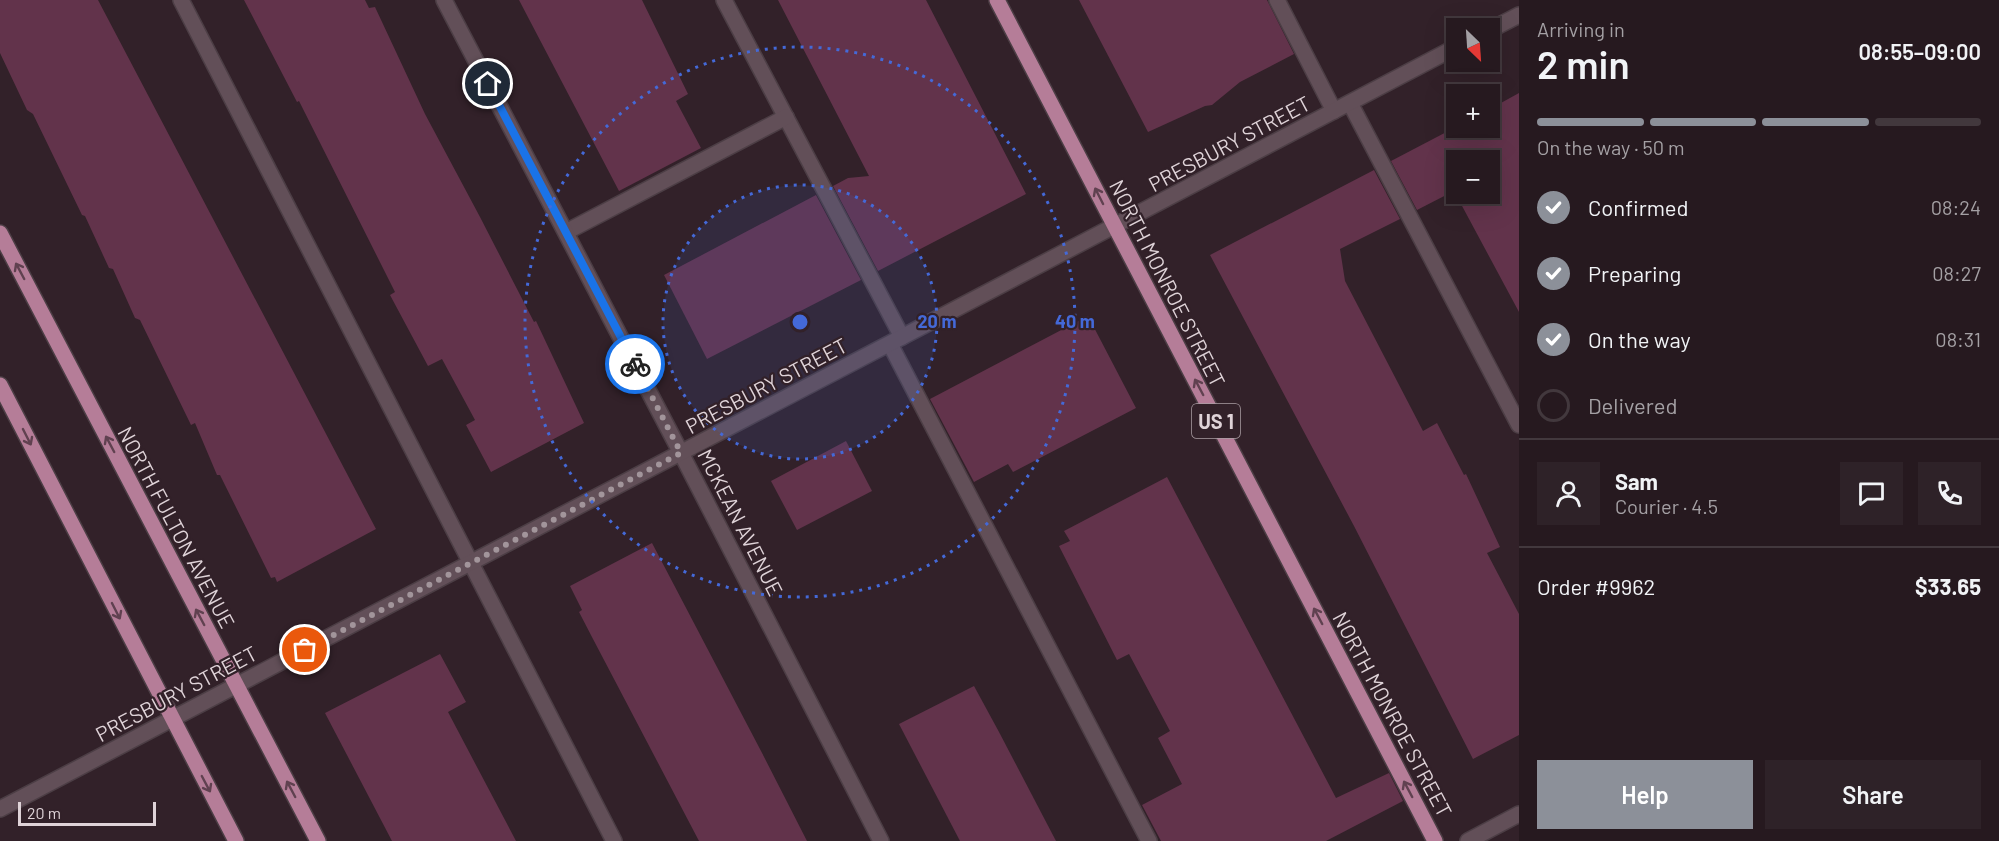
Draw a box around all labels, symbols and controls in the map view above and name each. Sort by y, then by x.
text: Arriving in [1537,17,1625,41]
north arrow [1446,18,1500,72]
map controls [1446,18,1500,204]
text: 08:55–09:00 [1858,38,1981,64]
text: 2 min [1537,40,1630,87]
pin [462,58,513,109]
icon: home [471,67,504,100]
button: + [1446,84,1500,138]
street label: PRESBURY STREET [1144,90,1314,196]
text: On the way · 50 m [1537,135,1685,159]
button: − [1446,150,1500,204]
street label: NORTH MONROE STREET [1105,175,1231,391]
one-way arrow [1093,188,1105,205]
icon: check [1537,191,1570,224]
text: Confirmed [1588,194,1688,220]
text: 08:24 [1931,195,1981,219]
icon: check [1537,257,1570,290]
text: Preparing [1588,260,1681,286]
text: 08:27 [1932,261,1981,285]
one-way arrow [14,262,25,280]
text: 20 m [918,310,956,332]
text: 40 m [1055,310,1095,332]
centre of rings [790,312,810,332]
icon: check [1537,323,1570,356]
text: On the way [1588,326,1691,352]
text: 08:31 [1935,327,1981,351]
street label: PRESBURY STREET [681,332,851,438]
courier [605,334,665,394]
icon: bike [619,348,652,381]
one-way arrow [1192,379,1204,397]
text: Delivered [1588,392,1677,418]
road number: US 1 [1192,404,1240,438]
street label: NORTH FULTON AVENUE [113,422,241,632]
one-way arrow [22,428,33,446]
one-way arrow [104,435,115,453]
street label: MCKEAN AVENUE [693,444,789,600]
button: person [1537,462,1600,525]
button: chat [1840,462,1903,525]
button: phone [1918,462,1981,525]
text: Sam [1615,468,1658,494]
text: Courier · 4.5 [1615,494,1718,518]
text: Order #9962 [1537,573,1655,599]
text: $33.65 [1915,573,1981,599]
one-way arrow [110,602,122,619]
street label: NORTH MONROE STREET [1328,607,1458,821]
one-way arrow [194,608,205,626]
one-way arrow [1312,608,1323,626]
pin [279,624,330,675]
icon: bag [288,633,321,666]
street label: PRESBURY STREET [91,640,261,746]
button: Help [1537,760,1753,829]
button: Share [1765,760,1981,829]
one-way arrow [200,775,212,792]
one-way arrow [285,781,296,799]
one-way arrow [1402,781,1414,798]
scale bar [18,799,156,826]
text: 20 m [27,803,61,822]

